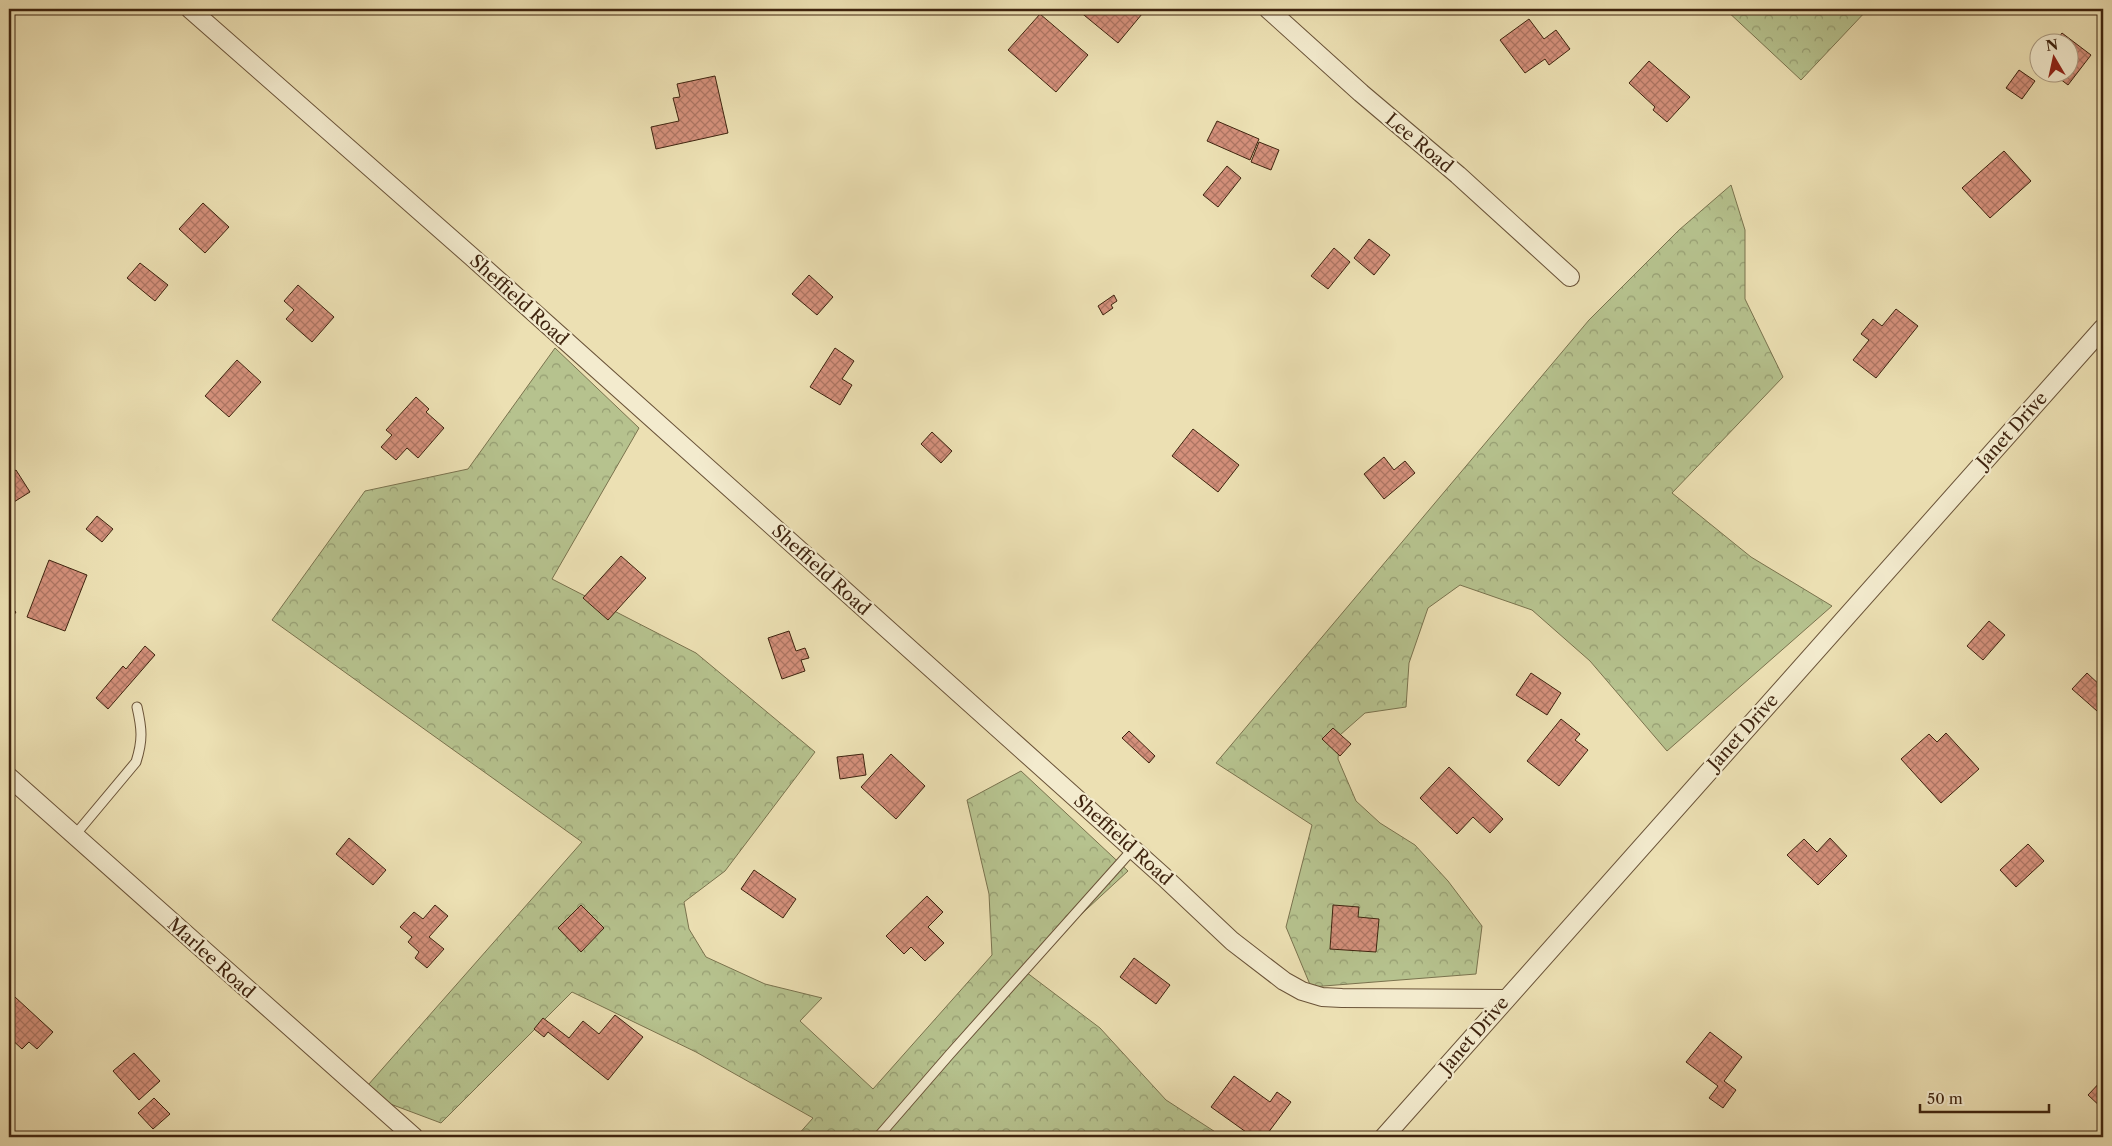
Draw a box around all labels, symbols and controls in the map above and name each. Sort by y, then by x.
north arrow [2030,32,2080,82]
text: N [2045,35,2059,55]
street label: Lee Road [1381,108,1457,178]
street label: Sheffield Road [465,250,573,350]
street label: Janet Drive [1970,387,2052,475]
street label: Sheffield Road [767,520,875,620]
street label: Janet Drive [1701,689,1783,777]
street label: Sheffield Road [1069,790,1177,890]
street label: Marlee Road [163,913,259,1003]
street label: Janet Drive [1433,992,1513,1080]
scale bar [1920,1081,2048,1113]
text: 50 m [1927,1089,1963,1108]

